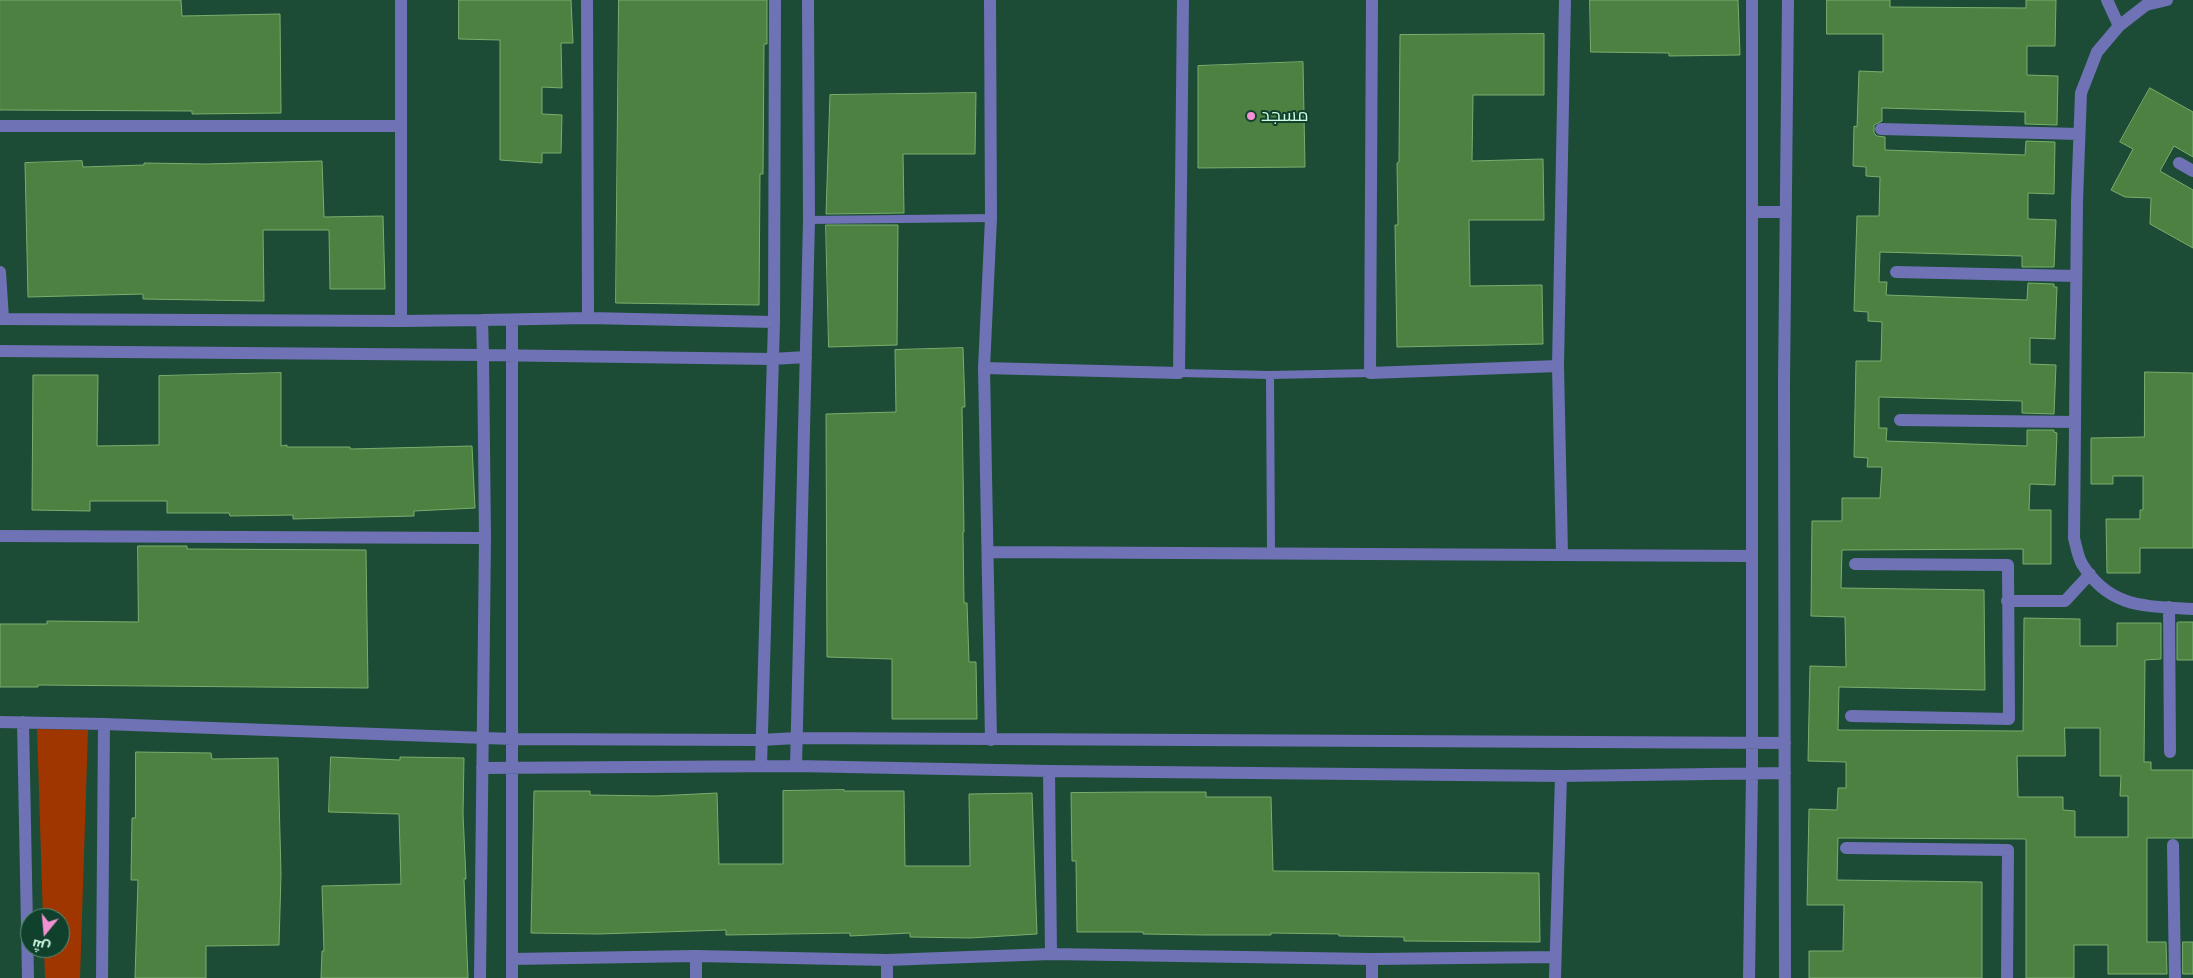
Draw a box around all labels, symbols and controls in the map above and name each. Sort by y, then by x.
place label: مسجد [1261,105,1309,127]
marker: مسجد [1245,110,1257,122]
north arrow [20,908,70,958]
text: ش [29,935,52,959]

